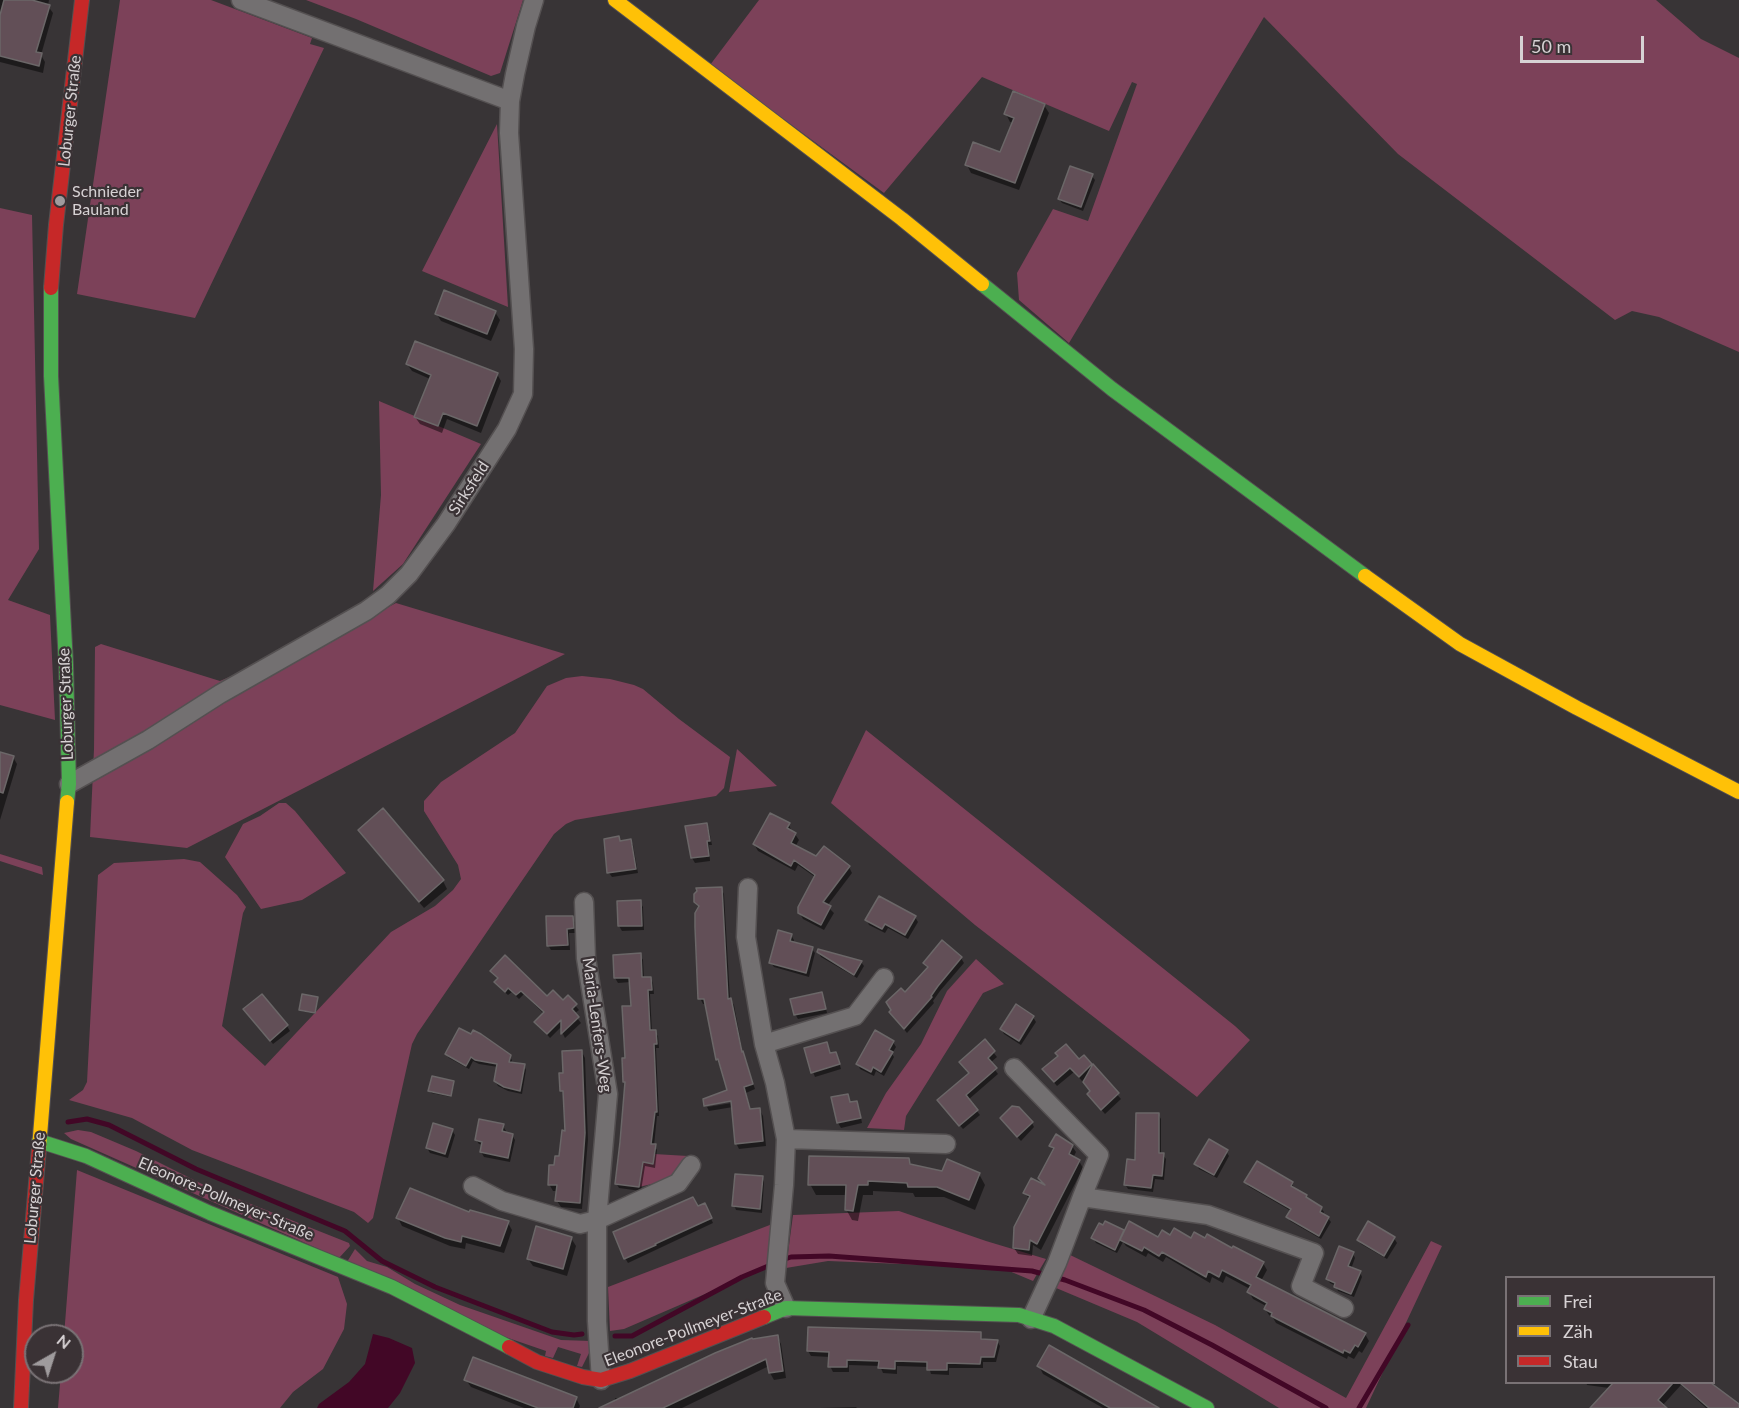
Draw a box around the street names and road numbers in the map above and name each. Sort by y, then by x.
street label: Loburger Straße [55,54,85,168]
street label: Sirksfeld [445,458,493,518]
street label: Loburger Straße [54,648,78,760]
street label: Maria-Lenfers-Weg [578,957,616,1093]
street label: Loburger Straße [21,1131,49,1245]
street label: Eleonore-Pollmeyer-Straße [135,1153,317,1245]
street label: Eleonore-Pollmeyer-Straße [601,1285,785,1371]

